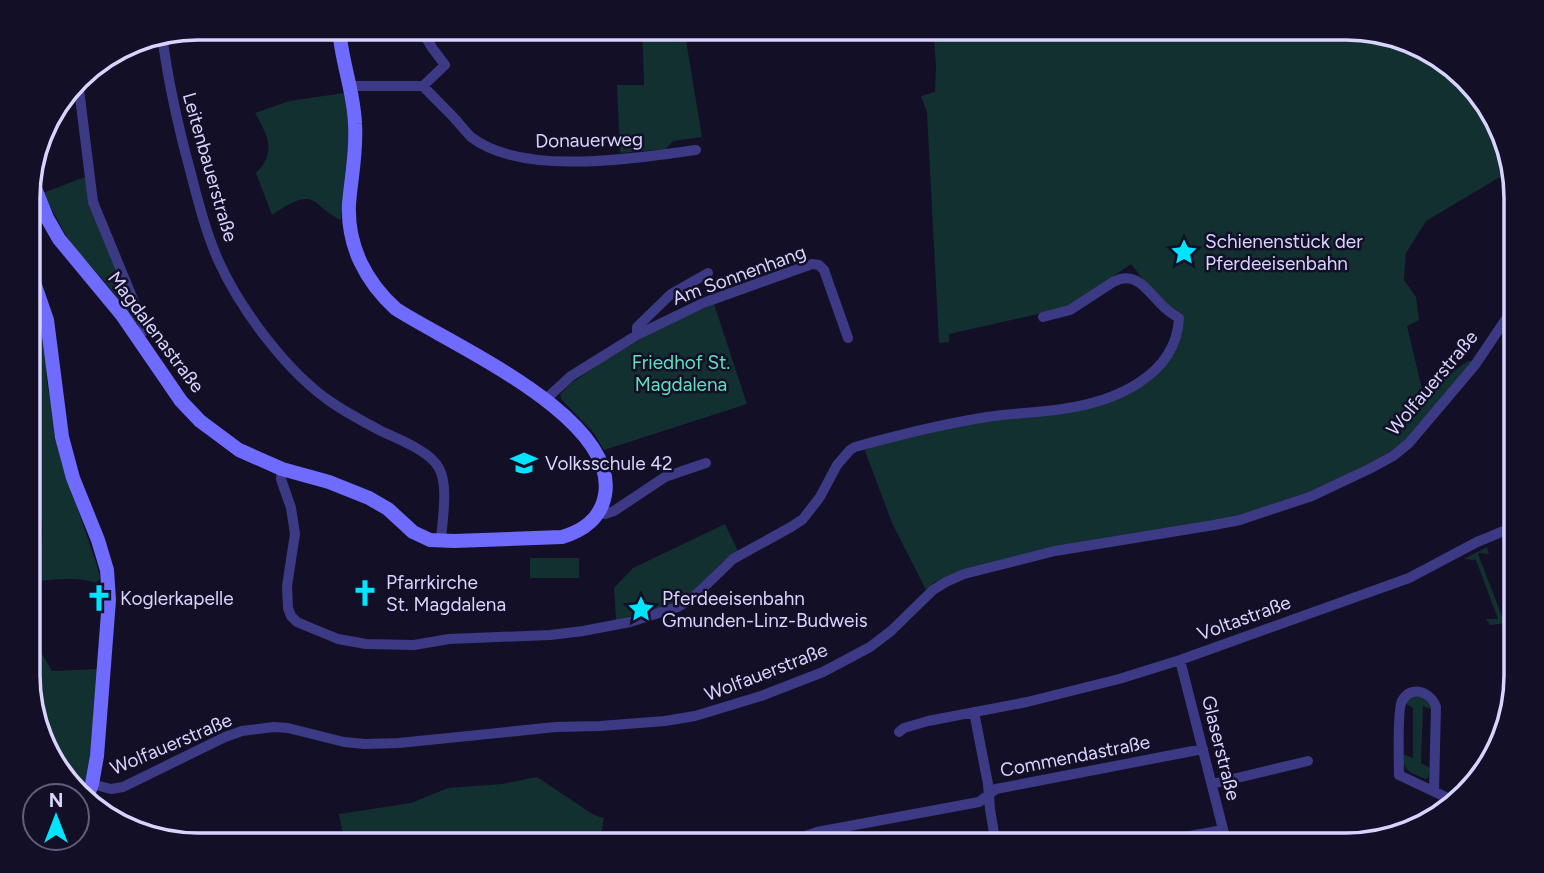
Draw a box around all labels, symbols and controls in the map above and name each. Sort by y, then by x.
street label: Leitenbauerstraße [178,90,242,244]
street label: Donauerweg [535,128,643,152]
place label: Schienenstück der Pferdeeisenbahn [1205,230,1363,275]
place icon: Schienenstück der Pferdeeisenbahn [1169,237,1199,267]
street label: Am Sonnenhang [669,240,809,310]
street label: Magdalenastraße [103,267,209,397]
street label: Wolfauerstraße [1381,326,1483,440]
park label: Friedhof St. Magdalena [632,351,730,396]
school or university icon: Volksschule 42 [509,448,539,478]
place label: Volksschule 42 [545,452,673,475]
place label: Pfarrkirche St. Magdalena [386,571,506,616]
church icon: Pfarrkirche St. Magdalena [350,578,380,608]
church icon: Koglerkapelle [84,583,114,613]
place label: Koglerkapelle [120,587,234,610]
place label: Pferdeeisenbahn Gmunden-Linz-Budweis [662,587,868,632]
street label: Voltastraße [1194,590,1294,646]
place icon: Pferdeeisenbahn Gmunden-Linz-Budweis [626,594,656,624]
street label: Wolfauerstraße [701,638,831,706]
street label: Glaserstraße [1197,693,1245,803]
street label: Wolfauerstraße [107,708,235,780]
street label: Commendastraße [998,730,1152,782]
north arrow [21,782,91,852]
text: N [49,789,63,812]

